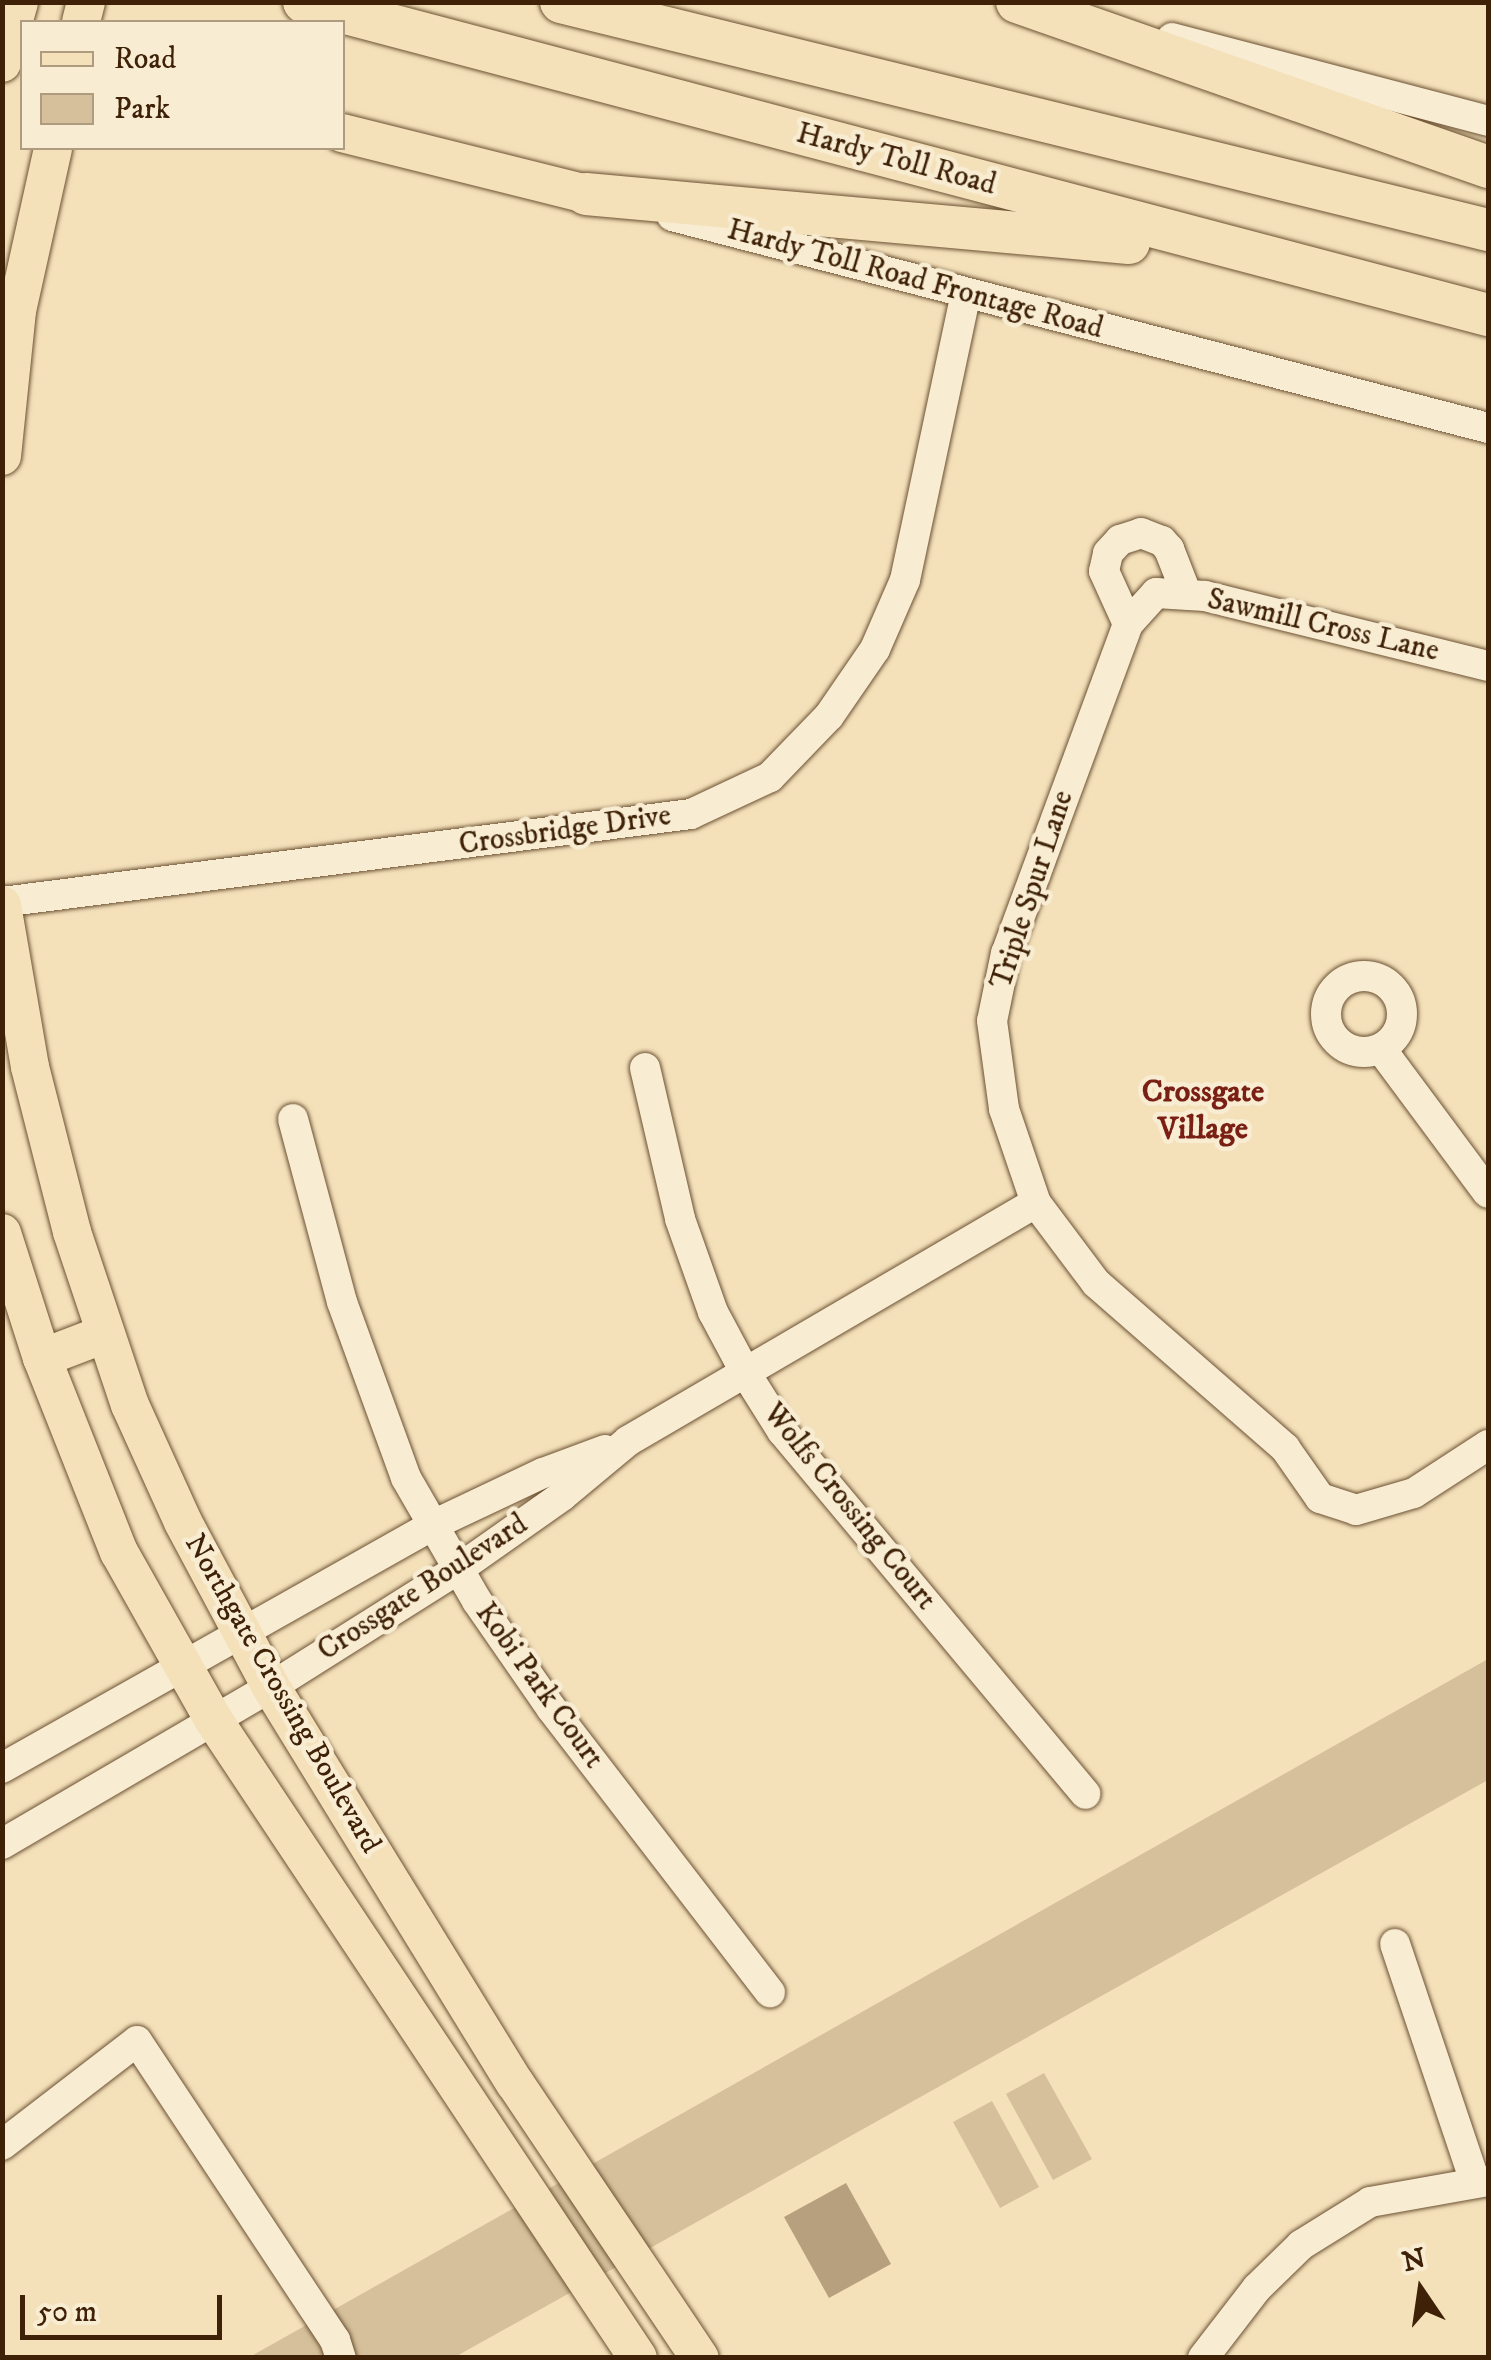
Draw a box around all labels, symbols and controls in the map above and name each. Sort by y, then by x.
legend [20,20,345,150]
text: Road [114,41,176,78]
text: Park [114,91,170,128]
street label: Hardy Toll Road [792,116,1000,204]
street label: Hardy Toll Road Frontage Road [723,212,1107,348]
street label: Sawmill Cross Lane [1204,582,1442,670]
street label: Triple Spur Lane [984,786,1082,994]
street label: Crossbridge Drive [457,798,673,864]
district label: Crossgate Village [1142,1074,1264,1149]
street label: Wolfs Crossing Court [755,1396,943,1618]
street label: Crossgate Boulevard [311,1507,535,1669]
street label: Northgate Crossing Boulevard [176,1528,388,1860]
street label: Kobi Park Court [467,1596,611,1776]
north arrow [1371,2240,1471,2340]
text: N [1399,2241,1429,2280]
scale bar [25,2275,228,2337]
text: 50 m [37,2294,97,2331]

